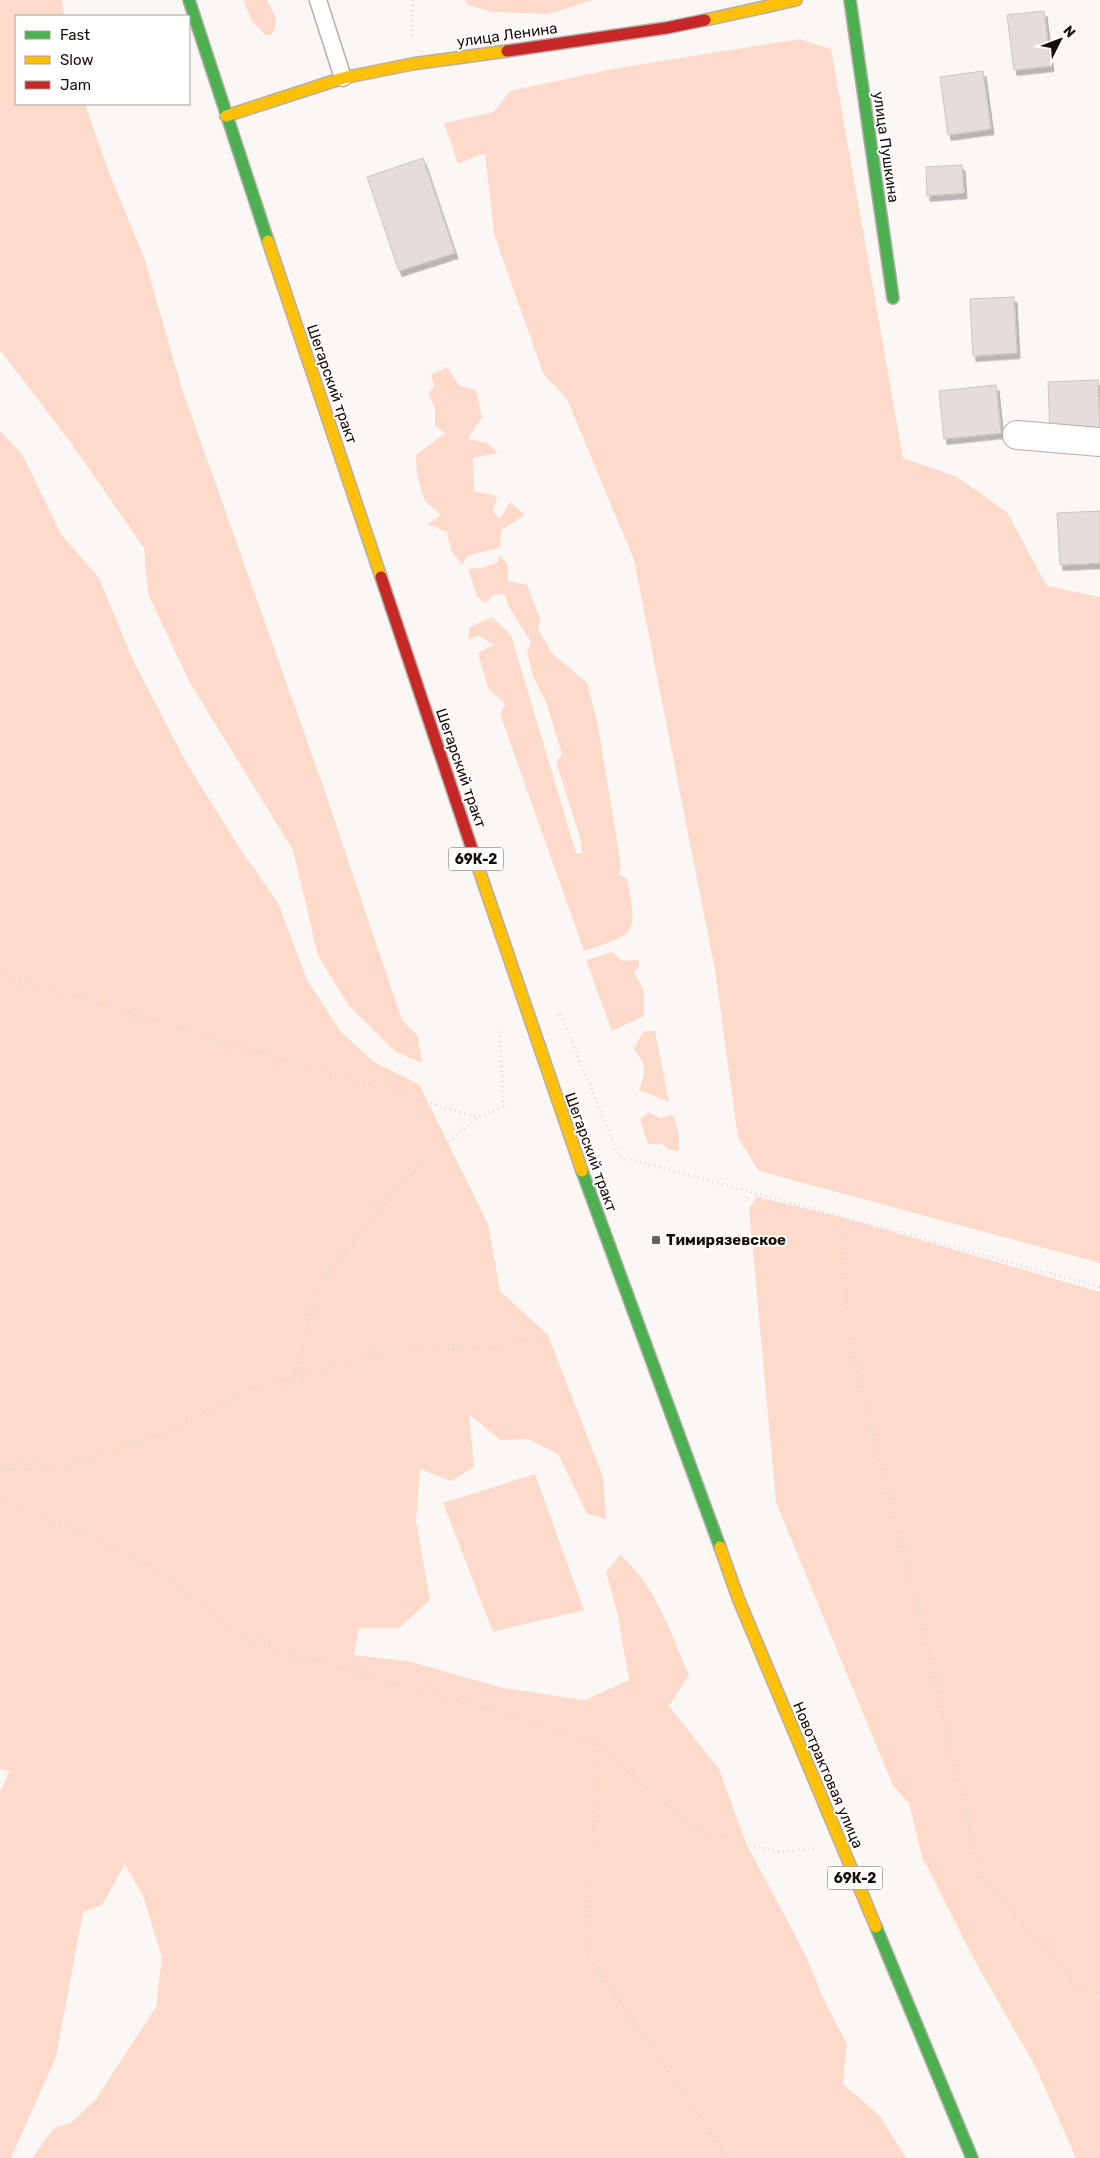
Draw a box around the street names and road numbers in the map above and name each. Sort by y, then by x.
street label: улица Ленина [455,19,559,51]
street label: улица Пушкина [869,90,903,204]
street label: Шегарский тракт [303,322,361,446]
street label: Шегарский тракт [432,706,490,830]
road number: 69К-2 [448,848,504,871]
street label: Шегарский тракт [561,1090,621,1214]
street label: Новотрактовая улица [789,1699,867,1851]
road number: 69К-2 [828,1866,882,1890]

